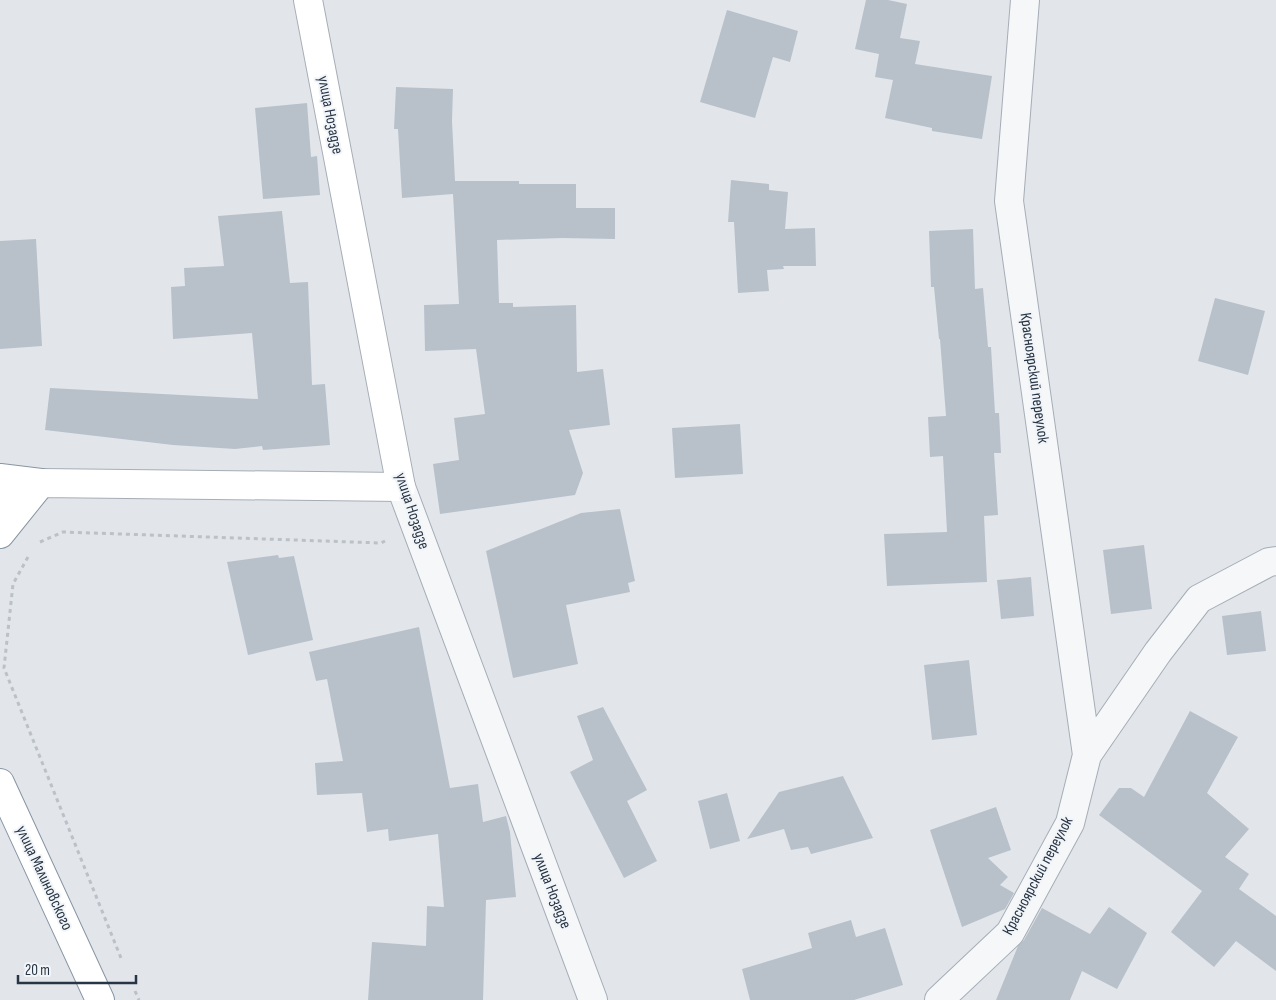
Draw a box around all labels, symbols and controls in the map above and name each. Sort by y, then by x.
street label: улица Нозадзе [313,74,347,156]
street label: Красноярский переулок [1015,312,1053,445]
street label: улица Нозадзе [391,470,433,552]
street label: Красноярский переулок [999,813,1078,939]
street label: улица Малиновского [11,823,77,933]
street label: улица Нозадзе [529,851,575,931]
scale bar [18,952,135,984]
text: 20 m [25,961,50,980]

